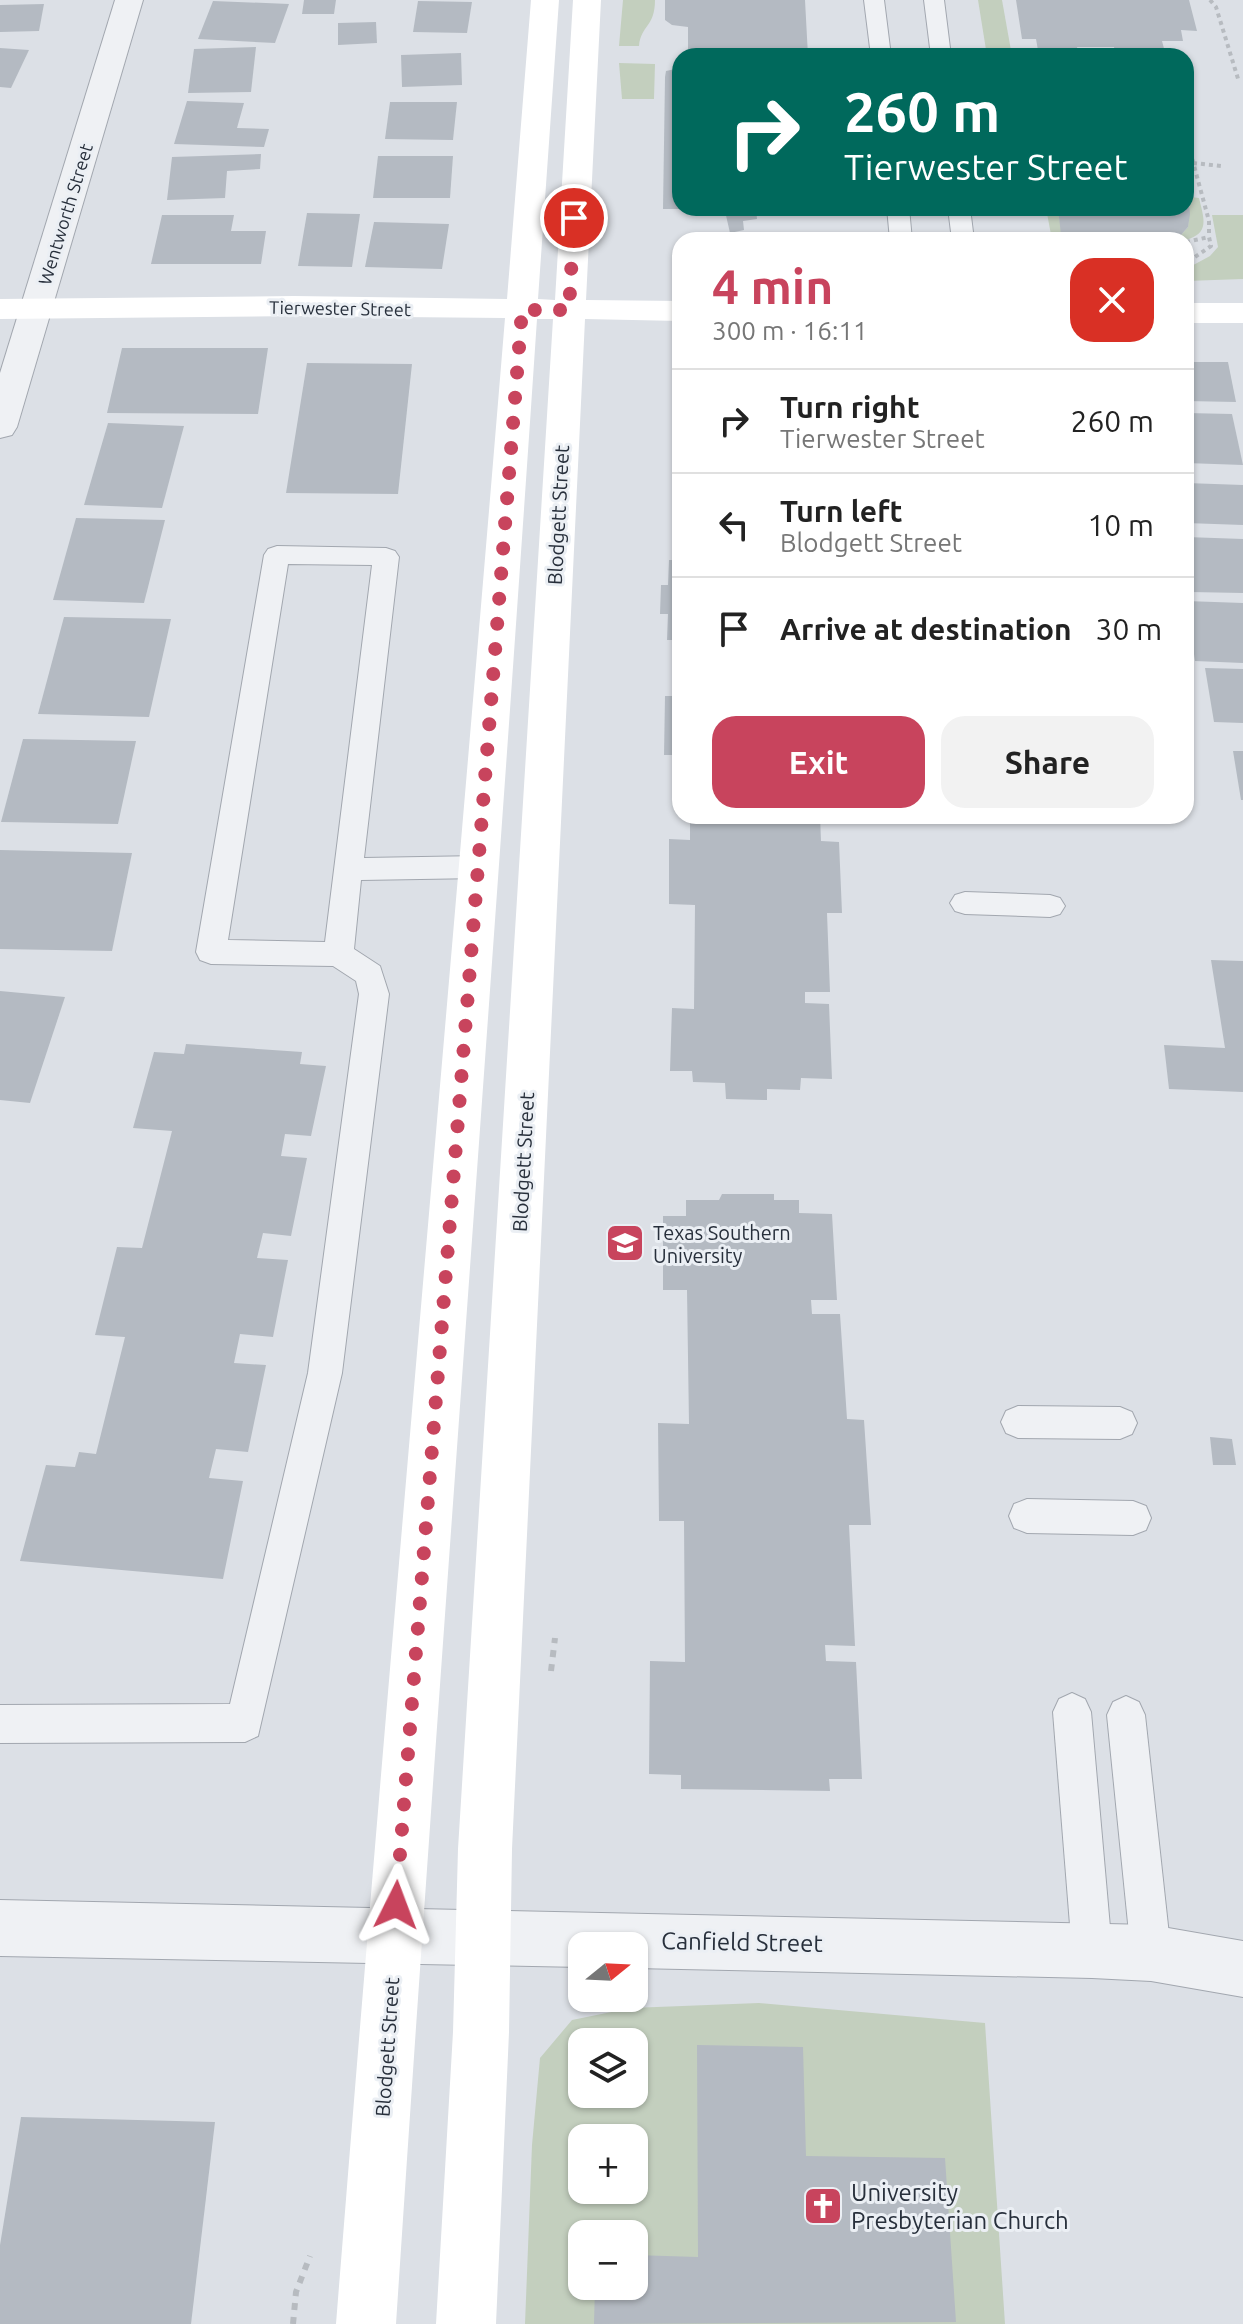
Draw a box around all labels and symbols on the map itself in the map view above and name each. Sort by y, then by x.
street label: Wentworth Street [34,141,96,287]
pin [540,184,608,252]
street label: Tierwester Street [269,297,411,319]
street label: Blodgett Street [543,444,573,586]
street label: Blodgett Street [508,1091,538,1233]
place label: Texas Southern University [653,1221,791,1267]
school or university icon: Texas Southern University [604,1222,646,1264]
position arrow [354,1863,438,1947]
street label: Canfield Street [661,1927,824,1957]
north arrow [568,1932,648,2012]
street label: Blodgett Street [371,1976,403,2118]
place label: University Presbyterian Church [851,2179,1069,2234]
church icon: University Presbyterian Church [802,2185,844,2227]

